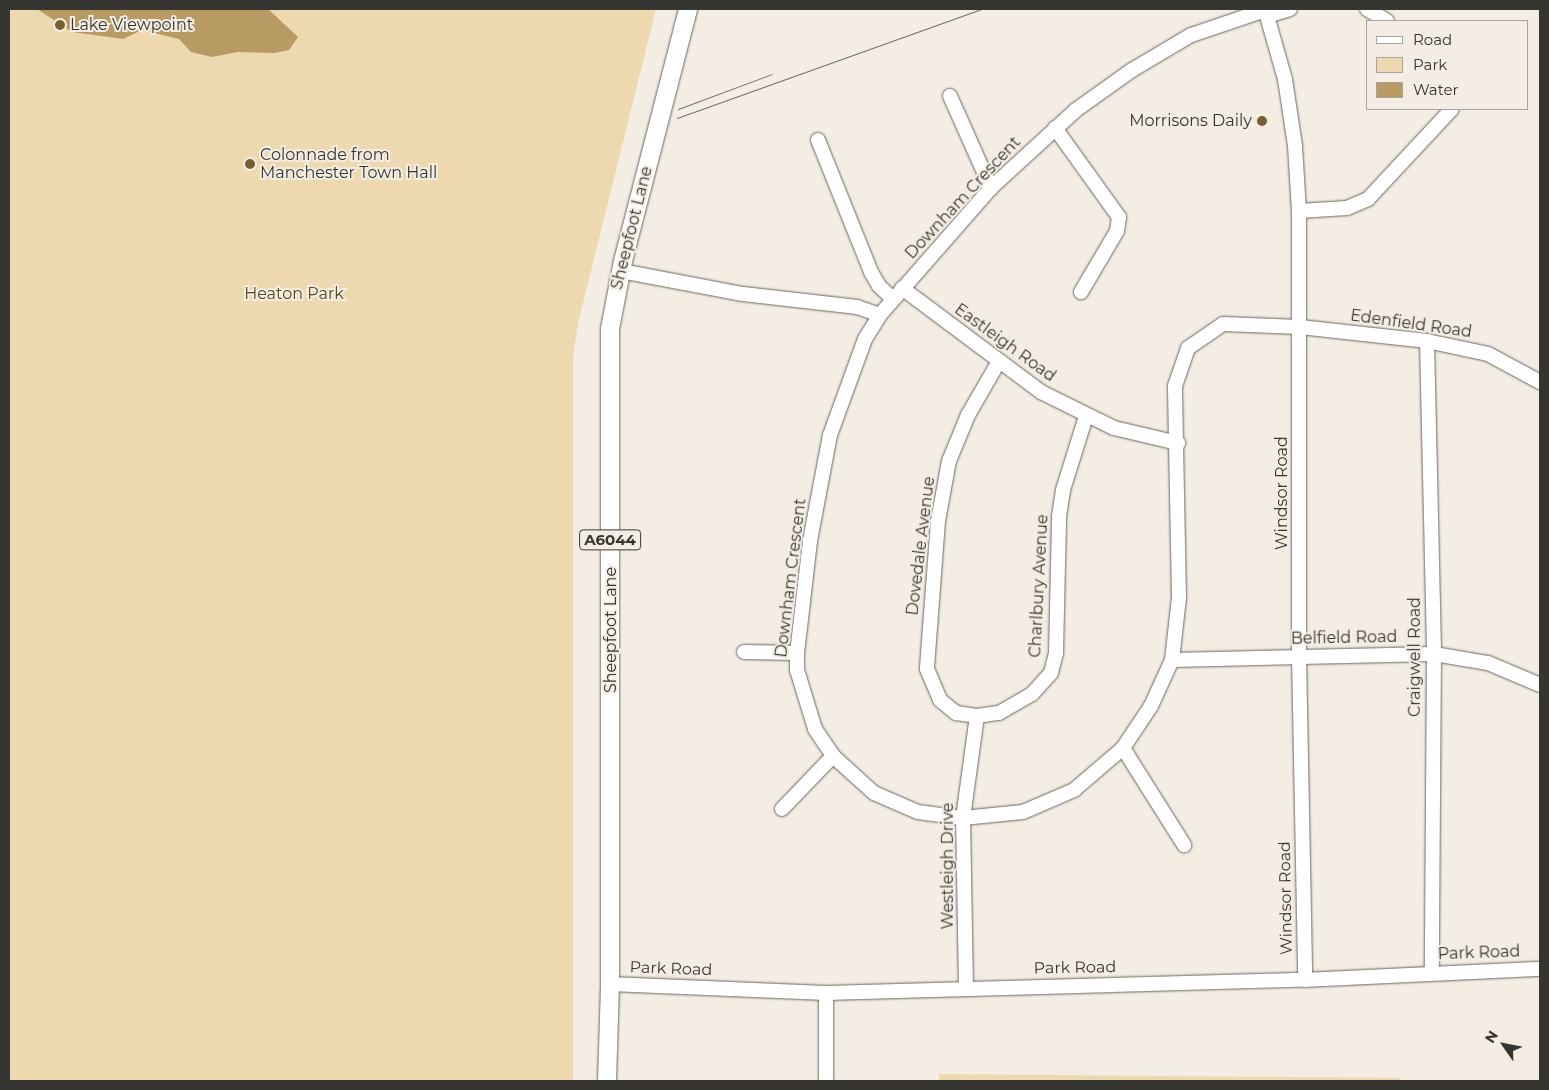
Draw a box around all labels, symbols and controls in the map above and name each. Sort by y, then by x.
place label: Lake Viewpoint [70,15,193,35]
marker: Lake Viewpoint [54,19,66,31]
legend [1366,20,1529,110]
text: Road [1413,30,1452,49]
text: Park [1413,55,1447,74]
text: Water [1413,80,1459,99]
place label: Morrisons Daily [1129,111,1252,131]
marker: Morrisons Daily [1256,115,1268,127]
street label: Downham Crescent [901,133,1025,263]
place label: Colonnade from Manchester Town Hall [260,145,437,183]
marker: Colonnade from Manchester Town Hall [244,158,256,170]
street label: Sheepfoot Lane [607,164,657,292]
park label: Heaton Park [244,284,344,304]
street label: Eastleigh Road [951,300,1059,386]
street label: Edenfield Road [1349,306,1473,342]
street label: Windsor Road [1272,436,1292,550]
street label: Dovedale Avenue [903,475,939,617]
street label: Downham Crescent [772,497,810,659]
street label: Charlbury Avenue [1026,514,1052,658]
road number: A6044 [579,528,641,552]
street label: Sheepfoot Lane [601,567,621,693]
street label: Craigwell Road [1405,597,1425,717]
street label: Belfield Road [1291,627,1397,649]
street label: Westleigh Drive [938,802,958,930]
street label: Windsor Road [1275,841,1297,955]
street label: Park Road [1437,942,1521,964]
street label: Park Road [629,958,713,980]
street label: Park Road [1034,958,1116,978]
north arrow [1479,1020,1529,1070]
text: N [1481,1027,1502,1046]

